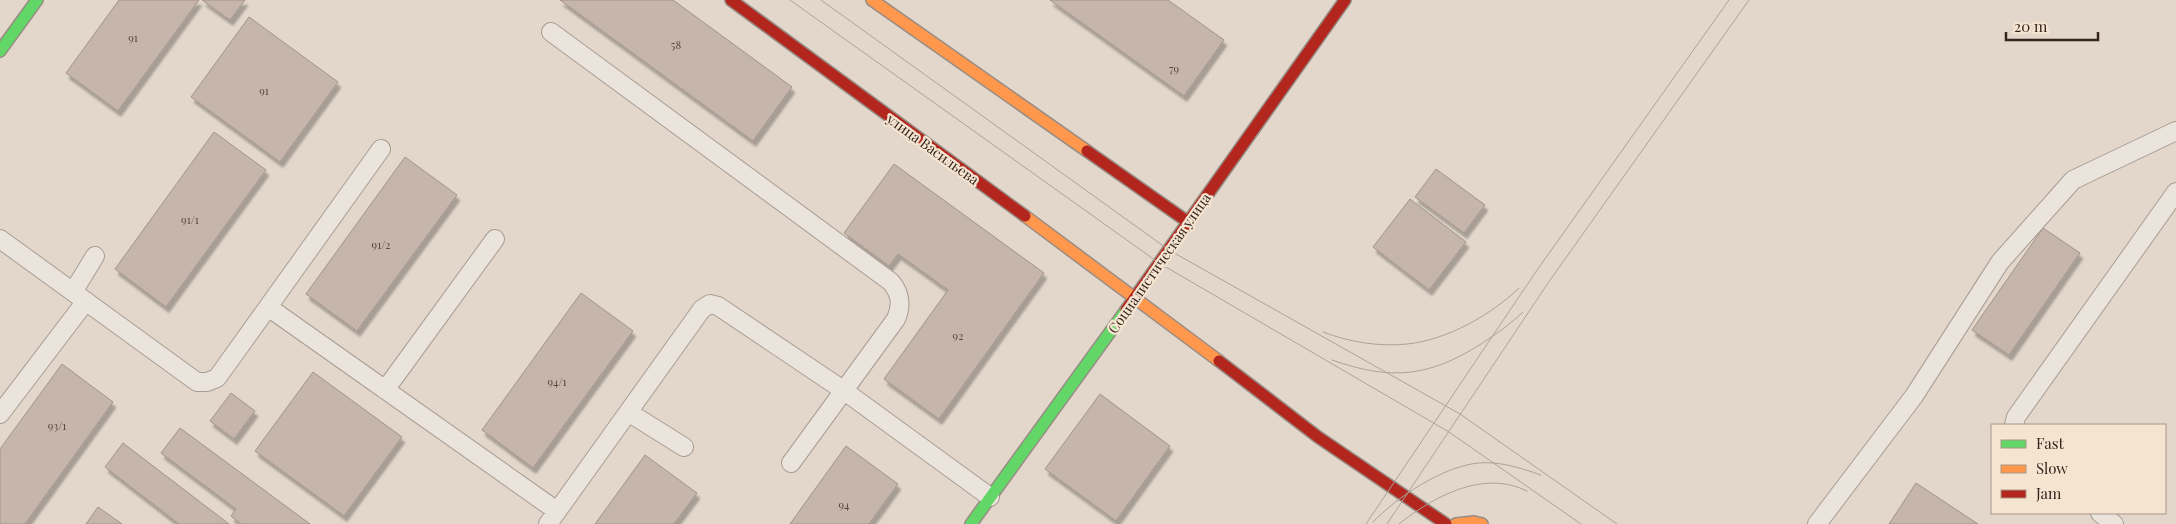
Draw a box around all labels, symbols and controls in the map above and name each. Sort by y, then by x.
scale bar [2006,10,2098,42]
text: 20 m [2014,16,2048,36]
house number: 91 [128,30,138,45]
house number: 58 [671,37,681,52]
house number: 79 [1169,61,1179,76]
house number: 91 [259,83,269,98]
street label: улица Васильева [882,109,983,189]
street label: Социалистическая улица [1103,189,1215,337]
house number: 91/1 [181,212,199,227]
house number: 91/2 [372,237,390,252]
house number: 92 [953,328,963,343]
house number: 94/1 [547,374,567,389]
house number: 93/1 [48,418,66,433]
legend [1991,424,2166,514]
text: Fast [2036,433,2065,453]
text: Slow [2036,458,2068,478]
text: Jam [2035,483,2062,503]
house number: 94 [838,497,850,512]

